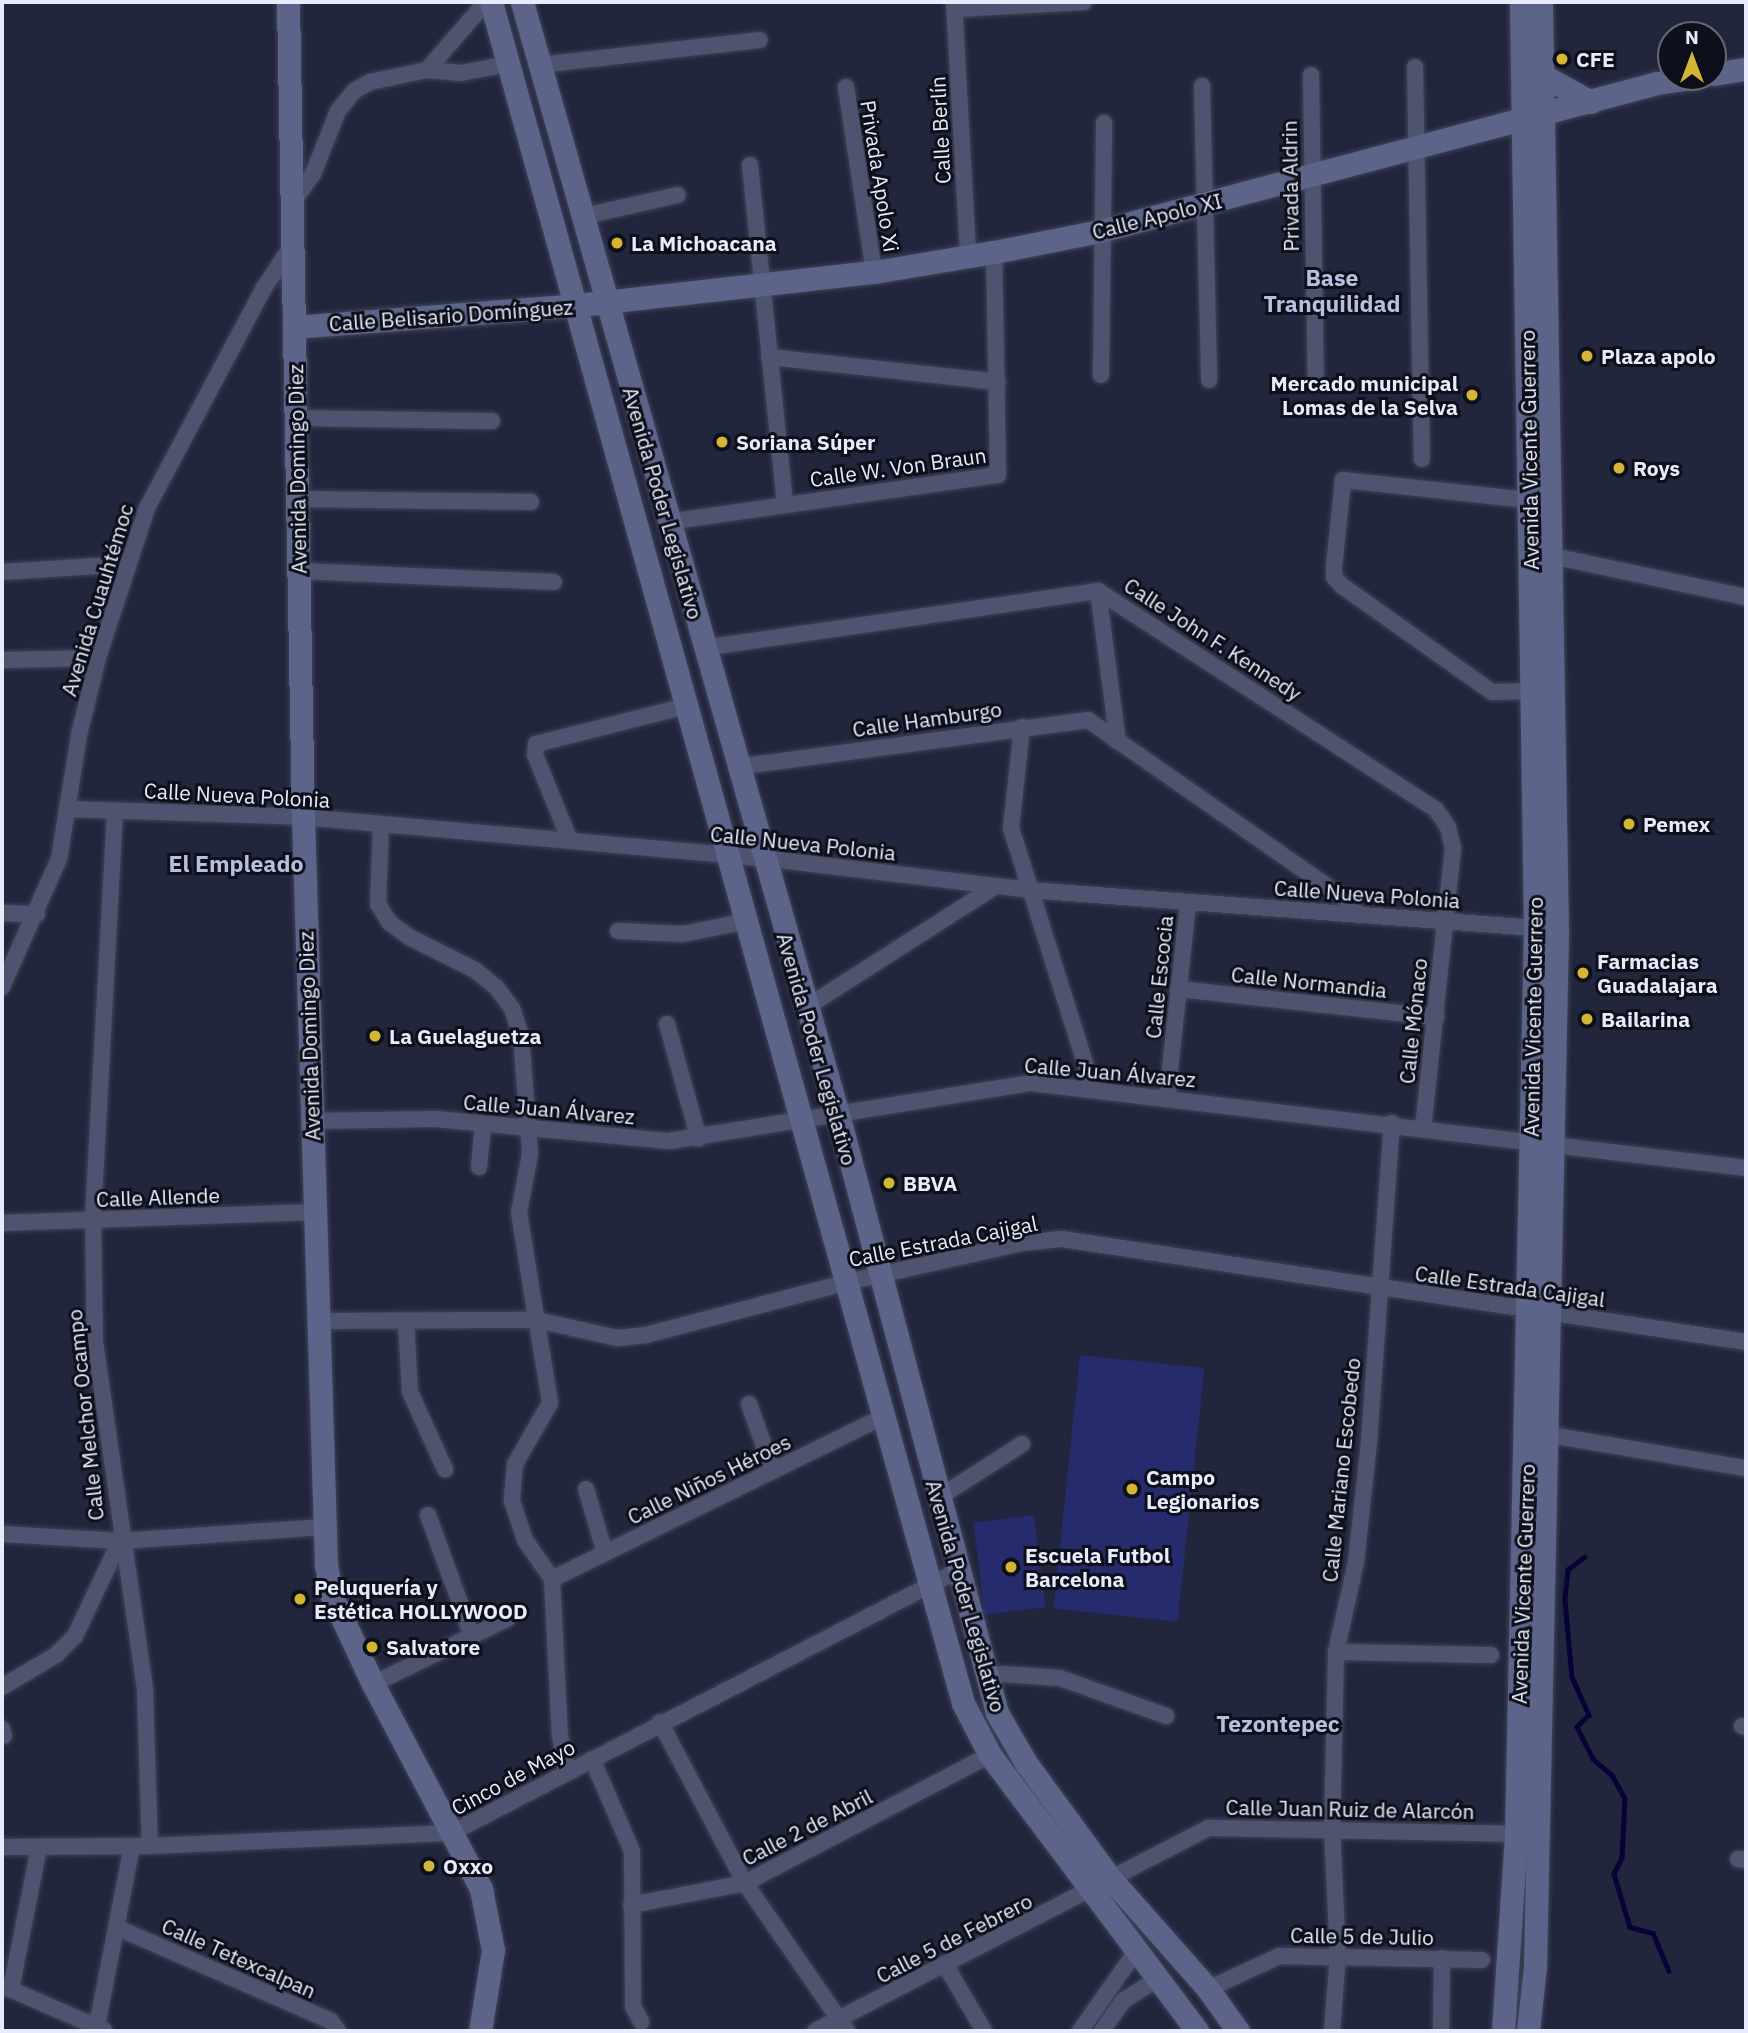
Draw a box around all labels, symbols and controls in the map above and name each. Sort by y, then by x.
north arrow [1657,21,1727,91]
text: N [1685,25,1699,49]
place label: CFE [1576,46,1615,72]
marker: CFE [1554,51,1570,67]
street label: Calle Berlín [925,75,955,185]
street label: Privada Apolo Xi [856,98,904,254]
street label: Privada Aldrin [1276,120,1304,252]
street label: Calle Apolo XI [1089,188,1225,244]
place label: La Michoacana [631,230,777,256]
marker: La Michoacana [609,235,625,251]
district label: Base Tranquilidad [1263,263,1401,317]
street label: Calle Belisario Domínguez [328,294,574,336]
street label: Avenida Vicente Guerrero [1514,330,1544,570]
place label: Plaza apolo [1601,343,1716,369]
marker: Plaza apolo [1579,348,1595,364]
street label: Avenida Domingo Diez [283,364,311,574]
place label: Mercado municipal Lomas de la Selva [1270,370,1458,420]
street label: Avenida Poder Legislativo [618,384,708,622]
marker: Mercado municipal Lomas de la Selva [1464,387,1480,403]
place label: Soriana Súper [736,429,875,455]
marker: Soriana Súper [714,434,730,450]
street label: Calle W. Von Braun [808,442,988,492]
place label: Roys [1633,455,1680,481]
marker: Roys [1611,460,1627,476]
street label: Avenida Cuauhtémoc [56,501,138,699]
street label: Calle John F. Kennedy [1120,572,1306,706]
street label: Calle Hamburgo [851,696,1003,742]
street label: Calle Nueva Polonia [143,778,331,812]
place label: Pemex [1643,811,1710,837]
marker: Pemex [1621,816,1637,832]
street label: Calle Nueva Polonia [709,821,897,865]
district label: El Empleado [169,849,303,877]
street label: Calle Nueva Polonia [1273,875,1461,913]
street label: Avenida Vicente Guerrero [1518,897,1548,1137]
street label: Calle Escocia [1140,914,1178,1040]
street label: Avenida Poder Legislativo [772,930,862,1168]
street label: Avenida Domingo Diez [293,931,325,1141]
place label: Farmacias Guadalajara [1597,948,1718,998]
street label: Calle Mónaco [1394,957,1432,1085]
street label: Calle Normandia [1230,961,1388,1003]
marker: Farmacias Guadalajara [1575,965,1591,981]
place label: Bailarina [1601,1006,1690,1032]
marker: Bailarina [1579,1011,1595,1027]
place label: La Guelaguetza [389,1023,542,1049]
marker: La Guelaguetza [367,1028,383,1044]
street label: Calle Juan Álvarez [1023,1052,1197,1092]
street label: Calle Juan Álvarez [462,1089,636,1129]
place label: BBVA [903,1170,957,1196]
marker: BBVA [881,1175,897,1191]
street label: Calle Allende [96,1182,220,1212]
street label: Calle Estrada Cajigal [847,1210,1039,1272]
street label: Calle Estrada Cajigal [1413,1260,1607,1312]
street label: Calle Melchor Ocampo [61,1308,109,1522]
street label: Calle Mariano Escobedo [1317,1357,1365,1583]
street label: Calle Niños Héroes [623,1429,795,1529]
place label: Campo Legionarios [1146,1464,1260,1514]
street label: Avenida Vicente Guerrero [1506,1464,1540,1704]
street label: Avenida Poder Legislativo [921,1477,1011,1715]
marker: Campo Legionarios [1124,1481,1140,1497]
place label: Escuela Futbol Barcelona [1025,1542,1170,1592]
marker: Escuela Futbol Barcelona [1003,1559,1019,1575]
place label: Peluquería y Estética HOLLYWOOD [314,1574,528,1624]
marker: Peluquería y Estética HOLLYWOOD [292,1591,308,1607]
place label: Salvatore [386,1634,480,1660]
marker: Salvatore [364,1639,380,1655]
district label: Tezontepec [1216,1709,1340,1737]
street label: Cinco de Mayo [447,1734,579,1820]
street label: Calle 2 de Abril [738,1783,876,1871]
street label: Calle Juan Ruiz de Alarcón [1225,1794,1475,1824]
place label: Oxxo [443,1853,493,1879]
marker: Oxxo [421,1858,437,1874]
street label: Calle 5 de Febrero [872,1888,1036,1988]
street label: Calle Tetexcalpan [158,1913,320,2003]
street label: Calle 5 de Julio [1290,1922,1434,1950]

